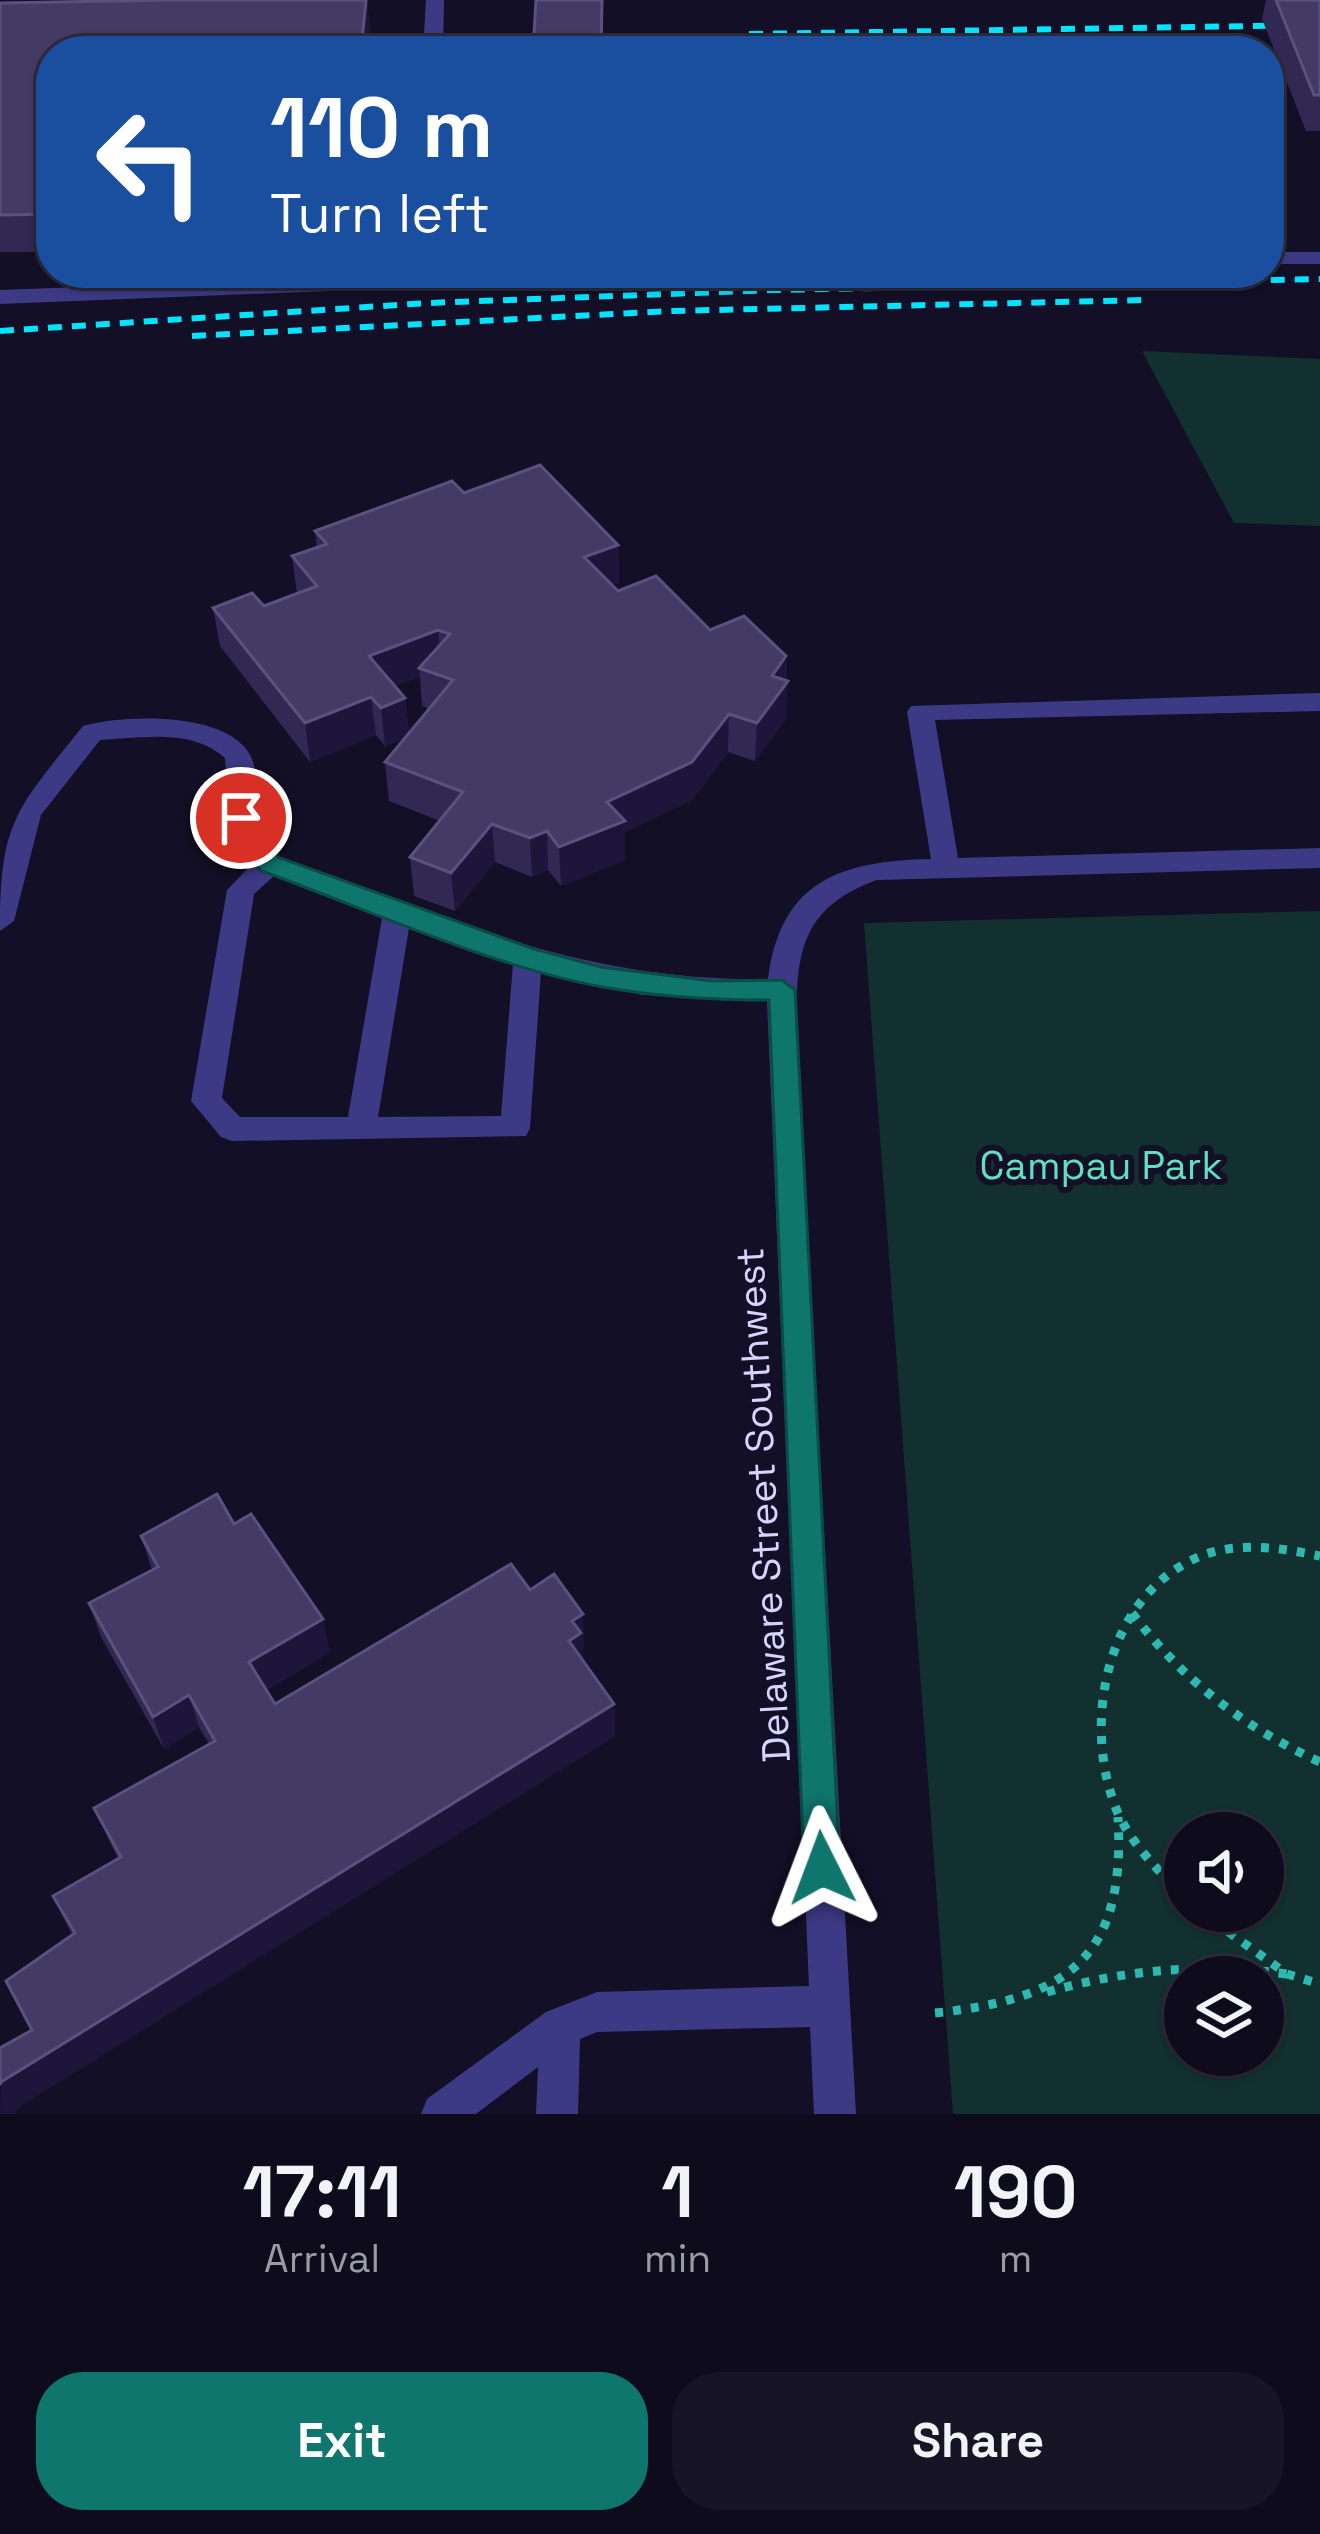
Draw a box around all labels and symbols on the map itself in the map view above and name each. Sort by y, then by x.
pin [190,767,292,869]
park label: Campau Park [979,1141,1223,1190]
street label: Delaware Street Southwest [725,1246,801,1764]
position arrow [759,1805,885,1931]

